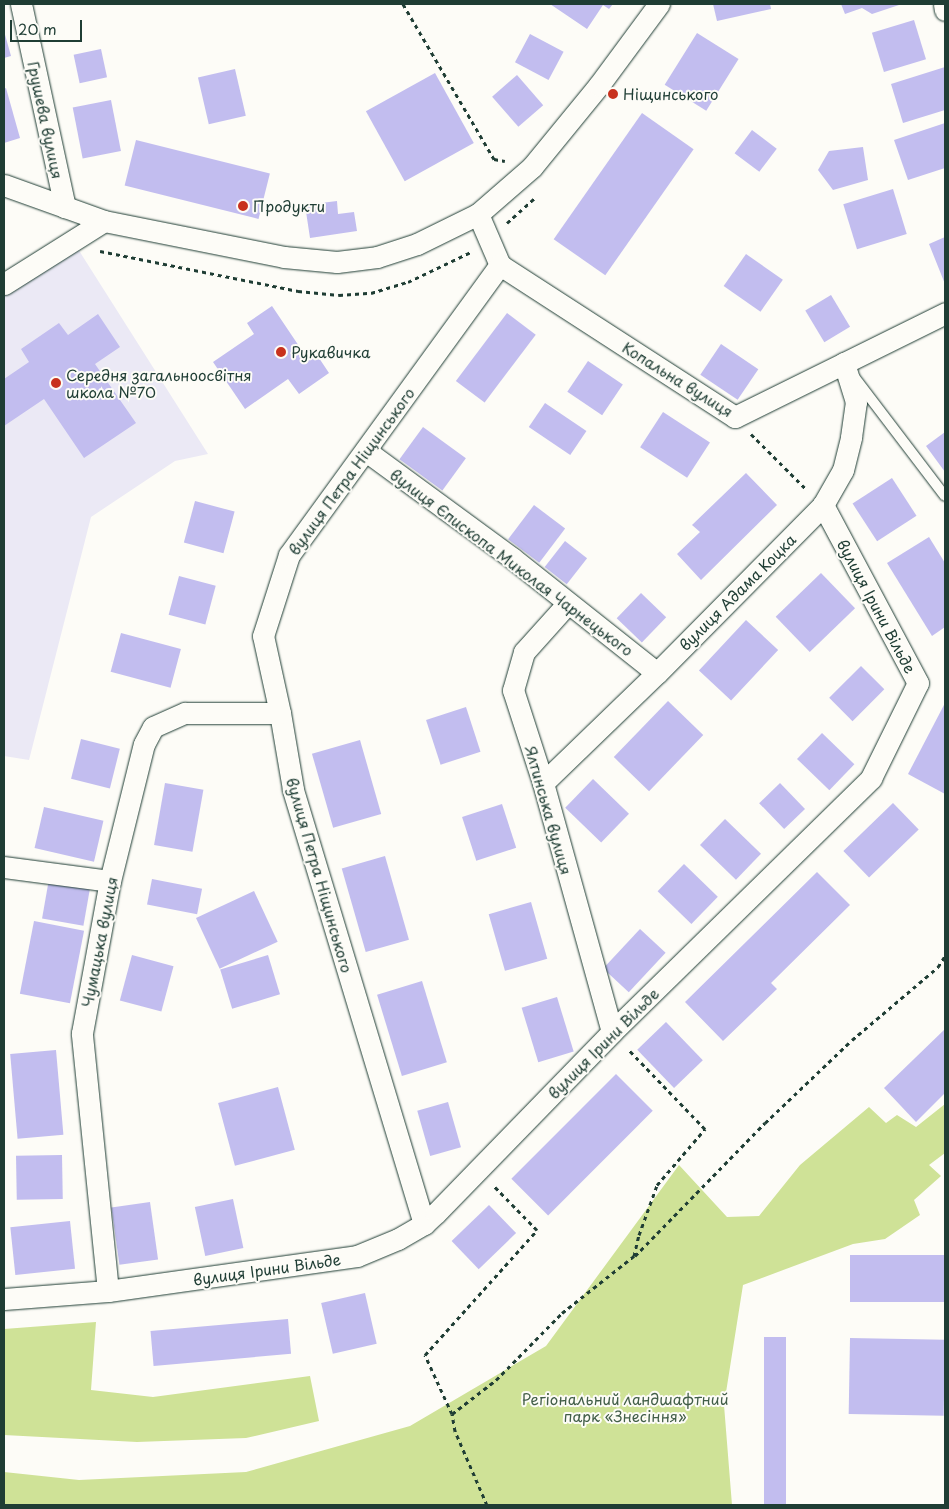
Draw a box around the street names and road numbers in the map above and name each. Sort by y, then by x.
street label: Грушева вулиця [25,59,67,181]
street label: Копальна вулиця [619,338,737,420]
street label: вулиця Петра Ніщинського [284,384,418,558]
street label: вулиця Єпископа Миколая Чарнецького [387,465,637,659]
street label: вулиця Адама Коцка [674,529,800,655]
street label: вулиця Ірини Вільде [834,536,920,676]
street label: Ялтинська вулиця [522,743,576,877]
street label: вулиця Петра Ніщинського [283,775,357,975]
street label: Чумацька вулиця [77,875,121,1009]
street label: вулиця Ірини Вільде [544,984,662,1102]
street label: вулиця Ірини Вільде [192,1250,342,1288]

